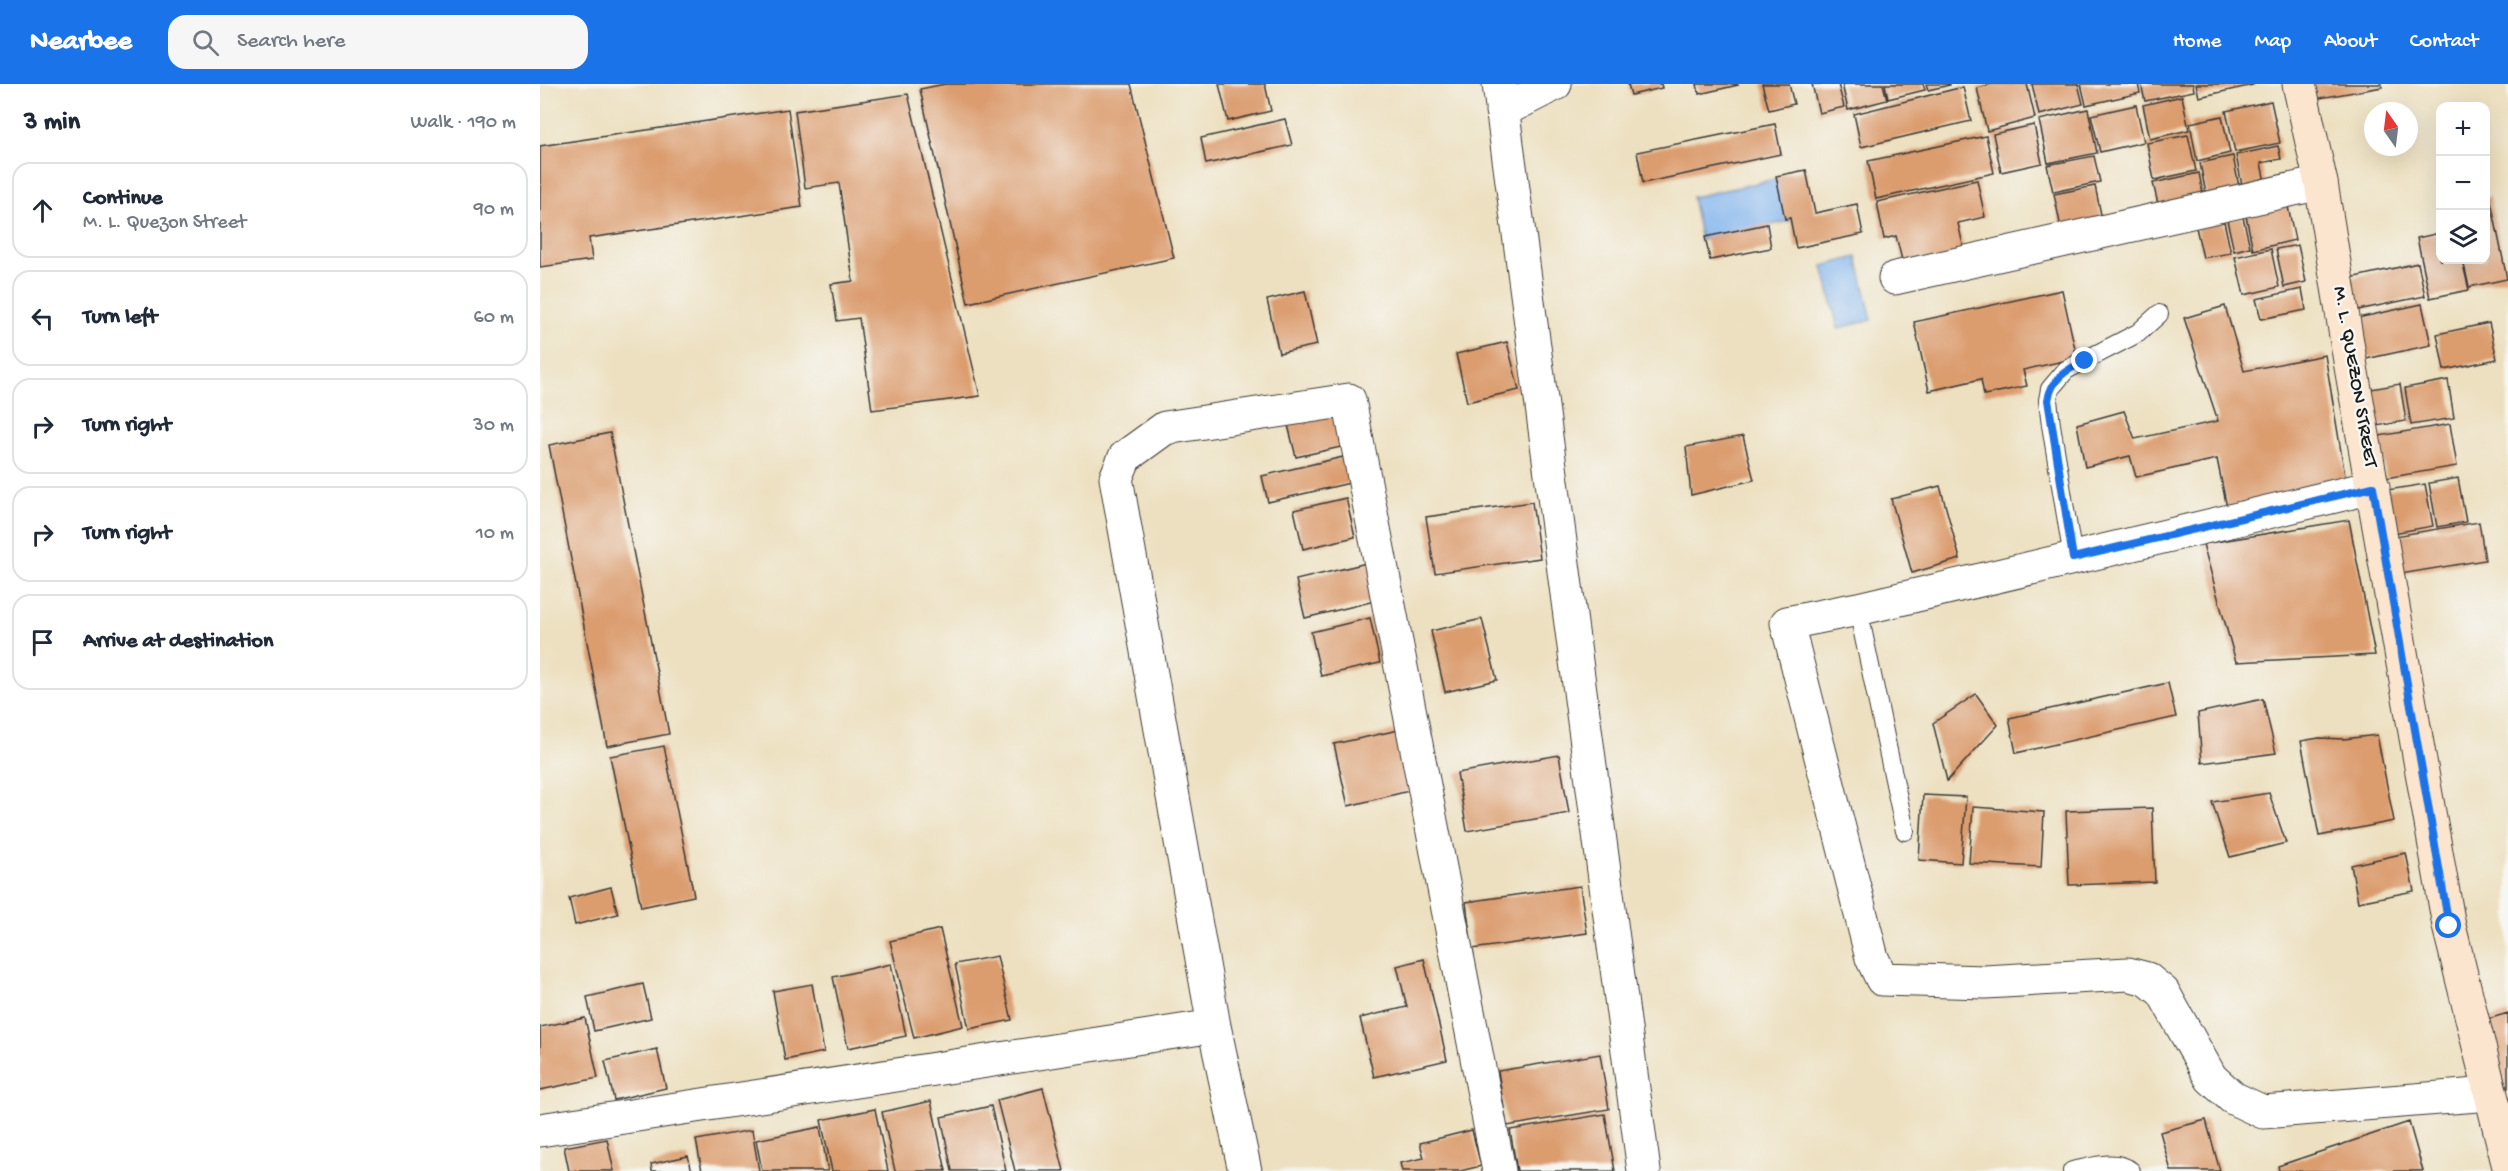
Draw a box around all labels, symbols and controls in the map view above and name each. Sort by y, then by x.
search box [168,15,588,69]
text: Nearbee [30,26,132,59]
icon: search [189,26,222,59]
text: Search here [237,29,345,55]
text: Home [2173,30,2221,55]
text: Map [2254,30,2291,55]
text: About [2324,30,2377,55]
text: Contact [2410,30,2478,55]
north arrow [2364,102,2418,156]
map controls [2436,102,2490,264]
button: + [2436,102,2490,156]
text: 3 min [24,108,80,139]
text: Walk · 190 m [410,112,516,135]
button: − [2436,156,2490,210]
text: Continue [83,186,163,212]
icon: ahead [26,194,59,227]
text: 90 m [474,199,514,222]
button: layers [2436,210,2490,264]
text: M. L. Quezon Street [83,212,246,235]
street label: M. L. QUEZON STREET [2327,285,2381,471]
icon: left [26,302,59,335]
text: Turn left [83,305,157,331]
text: 60 m [474,307,514,330]
route end [2071,347,2097,373]
icon: right [26,410,59,443]
text: Turn right [83,413,171,439]
text: 30 m [473,415,514,438]
icon: right [26,518,59,551]
text: Turn right [83,521,171,547]
text: 10 m [476,523,514,546]
icon: arrive [26,626,59,659]
text: Arrive at destination [83,629,273,655]
route start [2435,912,2461,938]

